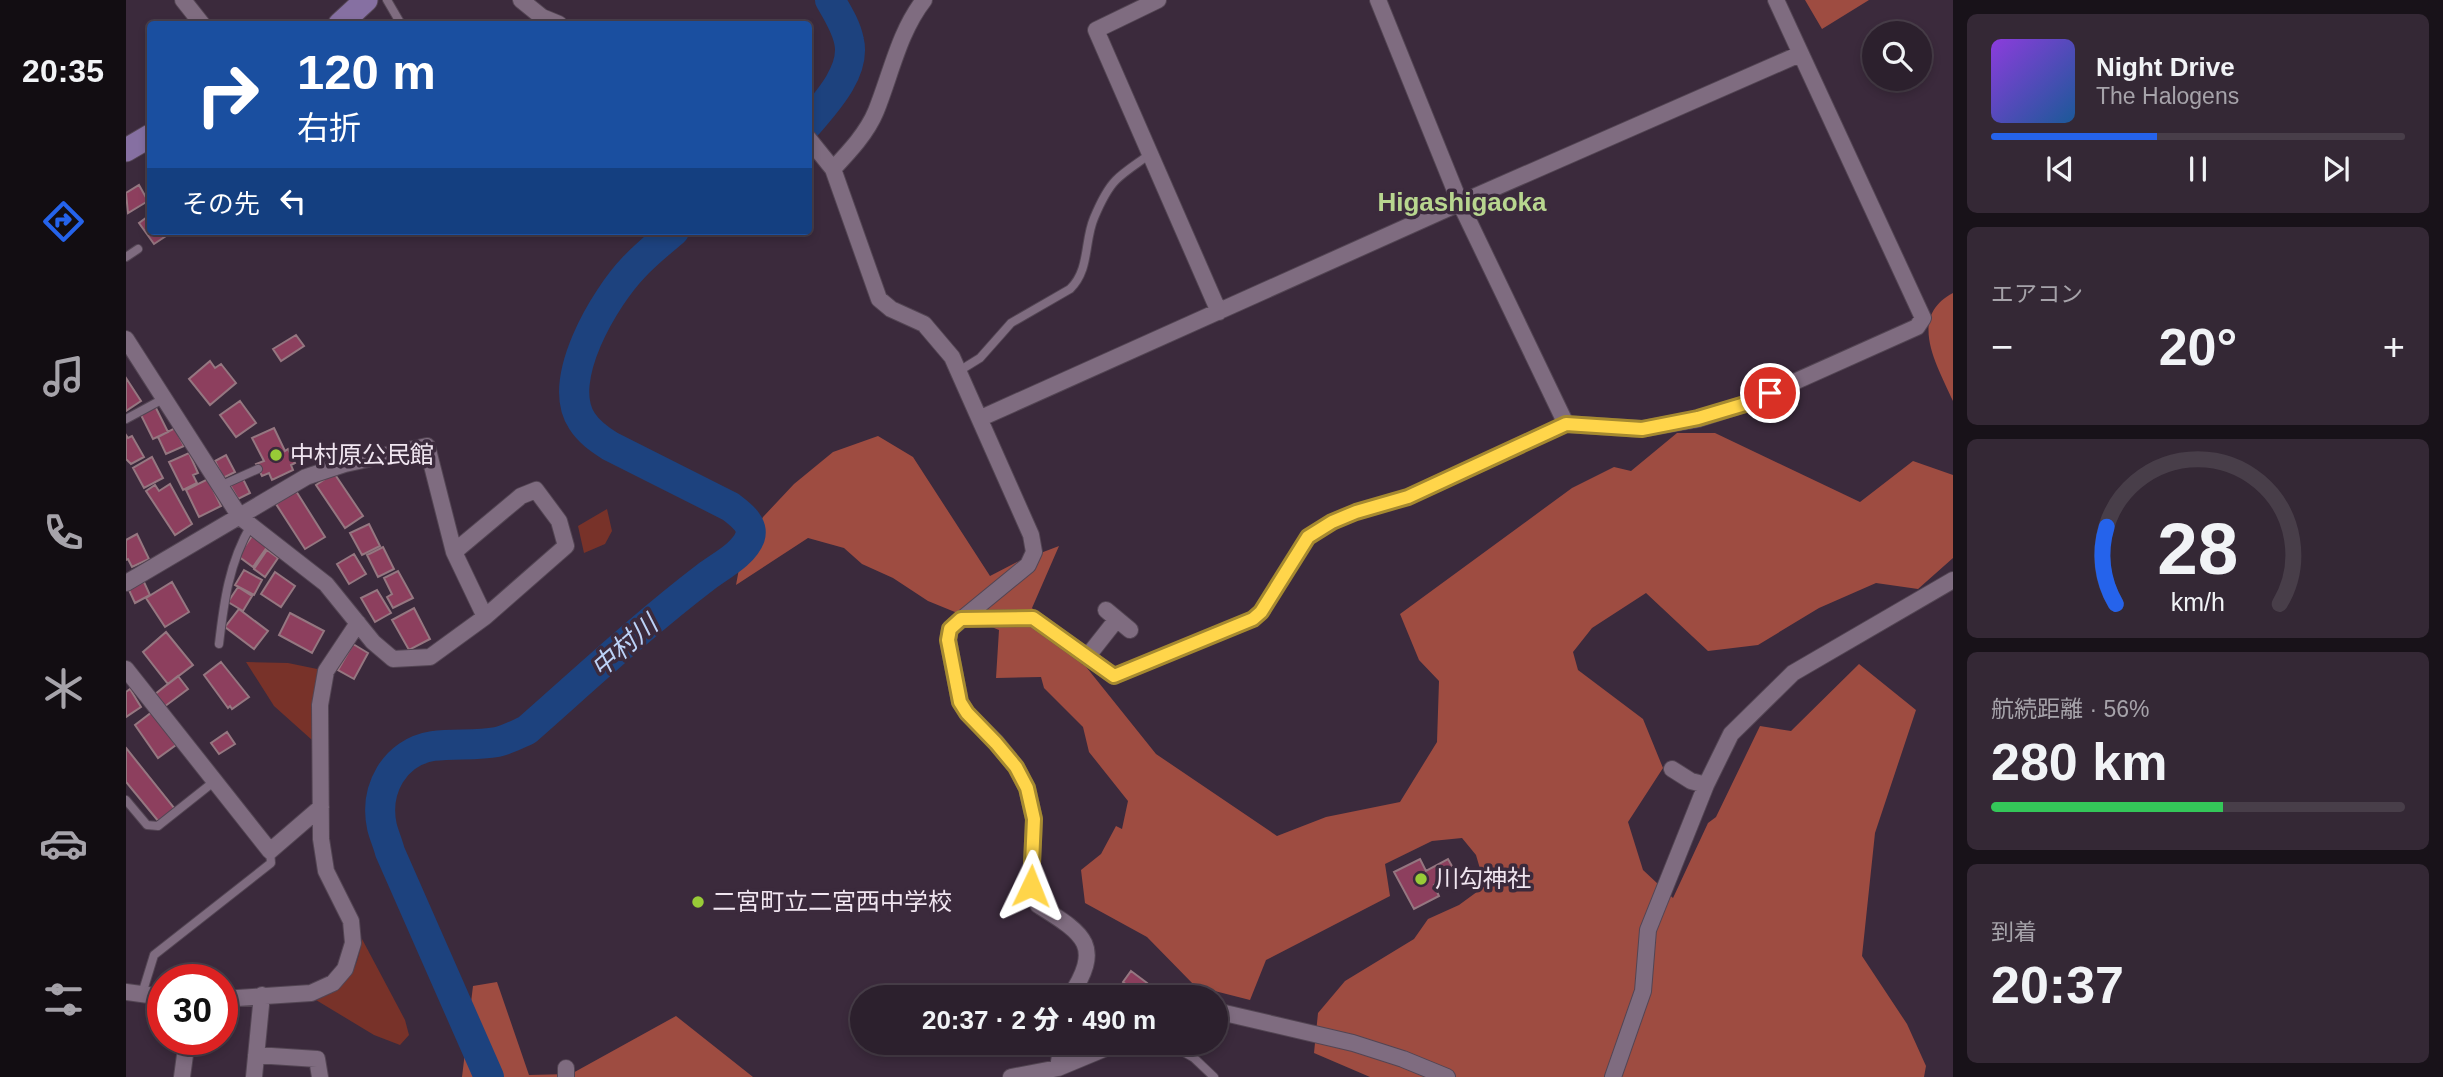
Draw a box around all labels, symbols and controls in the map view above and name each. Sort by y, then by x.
map controls [1862,21,1932,91]
button: search [1862,21,1932,91]
text: 120 m [297,45,436,99]
icon: right [182,49,273,140]
text: Night Drive [2096,52,2235,82]
text: 20:35 [22,53,104,89]
text: The Halogens [2096,83,2239,109]
text: 右折 [297,110,361,146]
icon: previous [2041,150,2079,188]
icon: pause [2179,150,2217,188]
icon: next [2317,150,2355,188]
icon: left [274,182,312,220]
district label: Higashigaoka [1377,187,1547,217]
text: その先 [182,189,260,219]
icon: directions [39,197,88,246]
text: エアコン [1991,281,2083,307]
text: 20° [2159,318,2237,376]
text: − [1991,326,2013,368]
text: + [2383,326,2405,368]
icon: music [39,352,88,401]
pin [1740,363,1800,423]
icon: arrive [1751,374,1789,412]
place label: 中村原公民館 [290,441,434,468]
marker: 中村原公民館 [268,447,284,463]
icon: phone [39,508,88,557]
text: 28 [2158,509,2238,590]
text: km/h [2171,588,2225,616]
water label: 中村川 [585,607,666,683]
icon: climate [39,664,88,713]
text: 航続距離 · 56% [1991,696,2149,722]
text: 280 km [1991,733,2167,791]
icon: car [39,819,88,868]
position arrow [994,849,1068,923]
place label: 川勾神社 [1435,865,1531,892]
marker: 川勾神社 [1413,871,1429,887]
place label: 二宮町立二宮西中学校 [712,888,952,915]
marker: 二宮町立二宮西中学校 [690,894,706,910]
text: 到着 [1991,919,2037,945]
text: 20:37 [1991,956,2124,1014]
speed limit sign: 30 [147,964,238,1055]
icon: filters [39,975,88,1024]
text: 20:37 · 2 分 · 490 m [922,1005,1156,1035]

